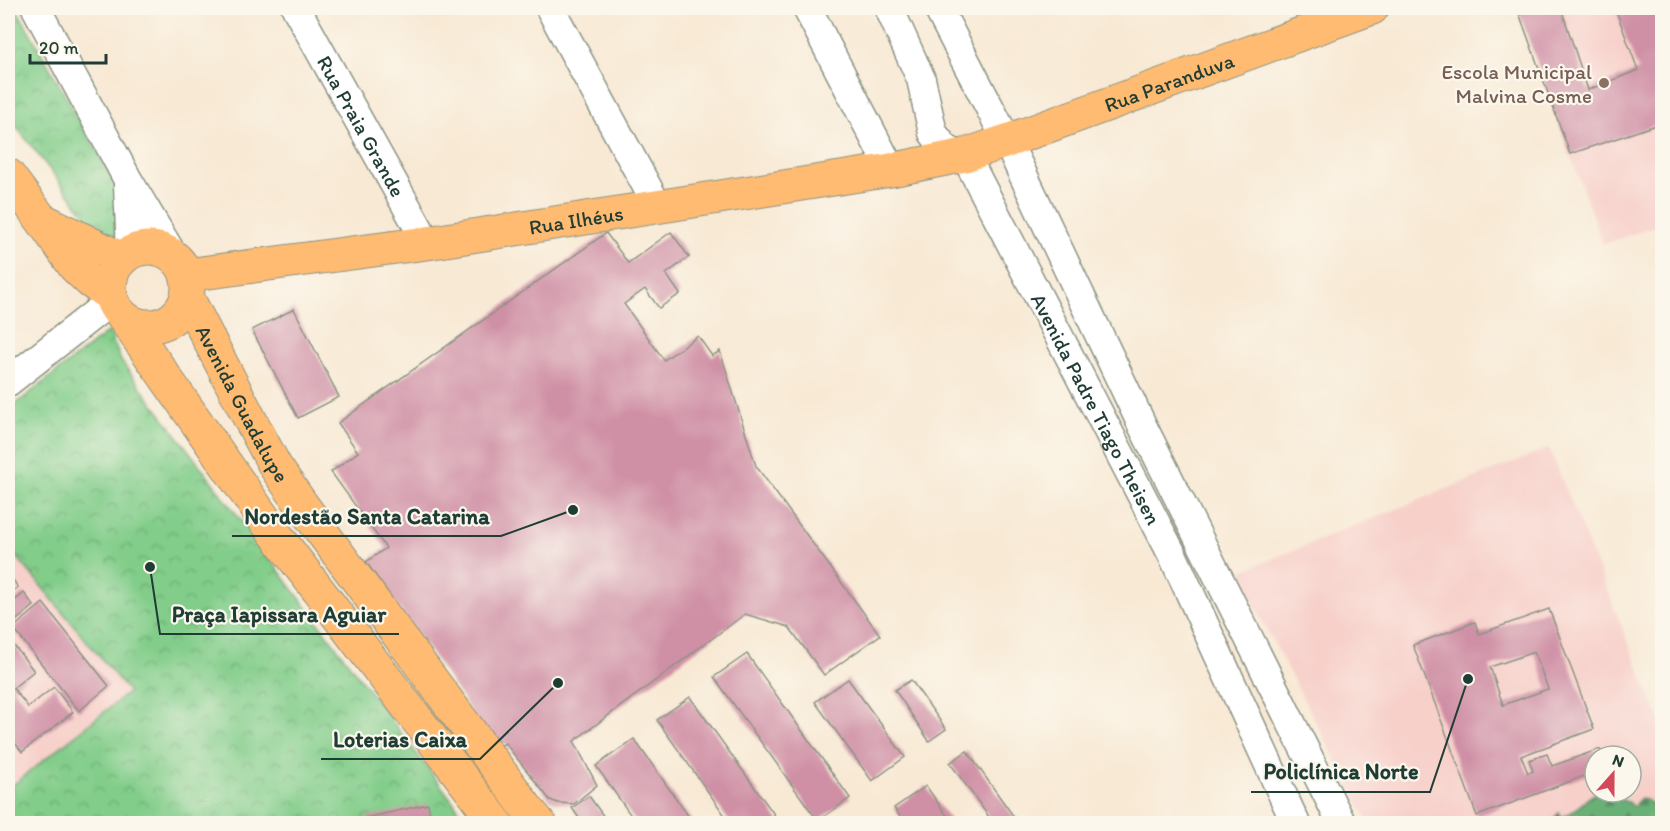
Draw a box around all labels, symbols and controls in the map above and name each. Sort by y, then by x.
scale bar [30,27,106,65]
text: 20 m [39,37,79,59]
street label: Rua Paranduva [1101,47,1237,117]
street label: Rua Praia Grande [312,51,411,201]
place label: Escola Municipal Malvina Cosme [1441,59,1592,108]
marker: Escola Municipal Malvina Cosme [1597,76,1611,90]
street label: Rua Ilhéus [527,200,625,239]
street label: Avenida Padre Tiago Theisen [1026,289,1167,529]
street label: Avenida Guadalupe [191,320,295,487]
callout: Nordestão Santa Catarina [232,496,501,536]
text: Nordestão Santa Catarina [244,503,490,530]
callout: Praça Iapissara Aguiar [160,594,399,634]
text: Praça Iapissara Aguiar [172,601,388,628]
callout: Loterias Caixa [321,719,480,759]
text: Loterias Caixa [333,726,468,753]
north arrow [1583,744,1643,804]
text: N [1610,750,1627,771]
callout: Policlínica Norte [1251,752,1430,792]
text: Policlínica Norte [1264,758,1419,785]

